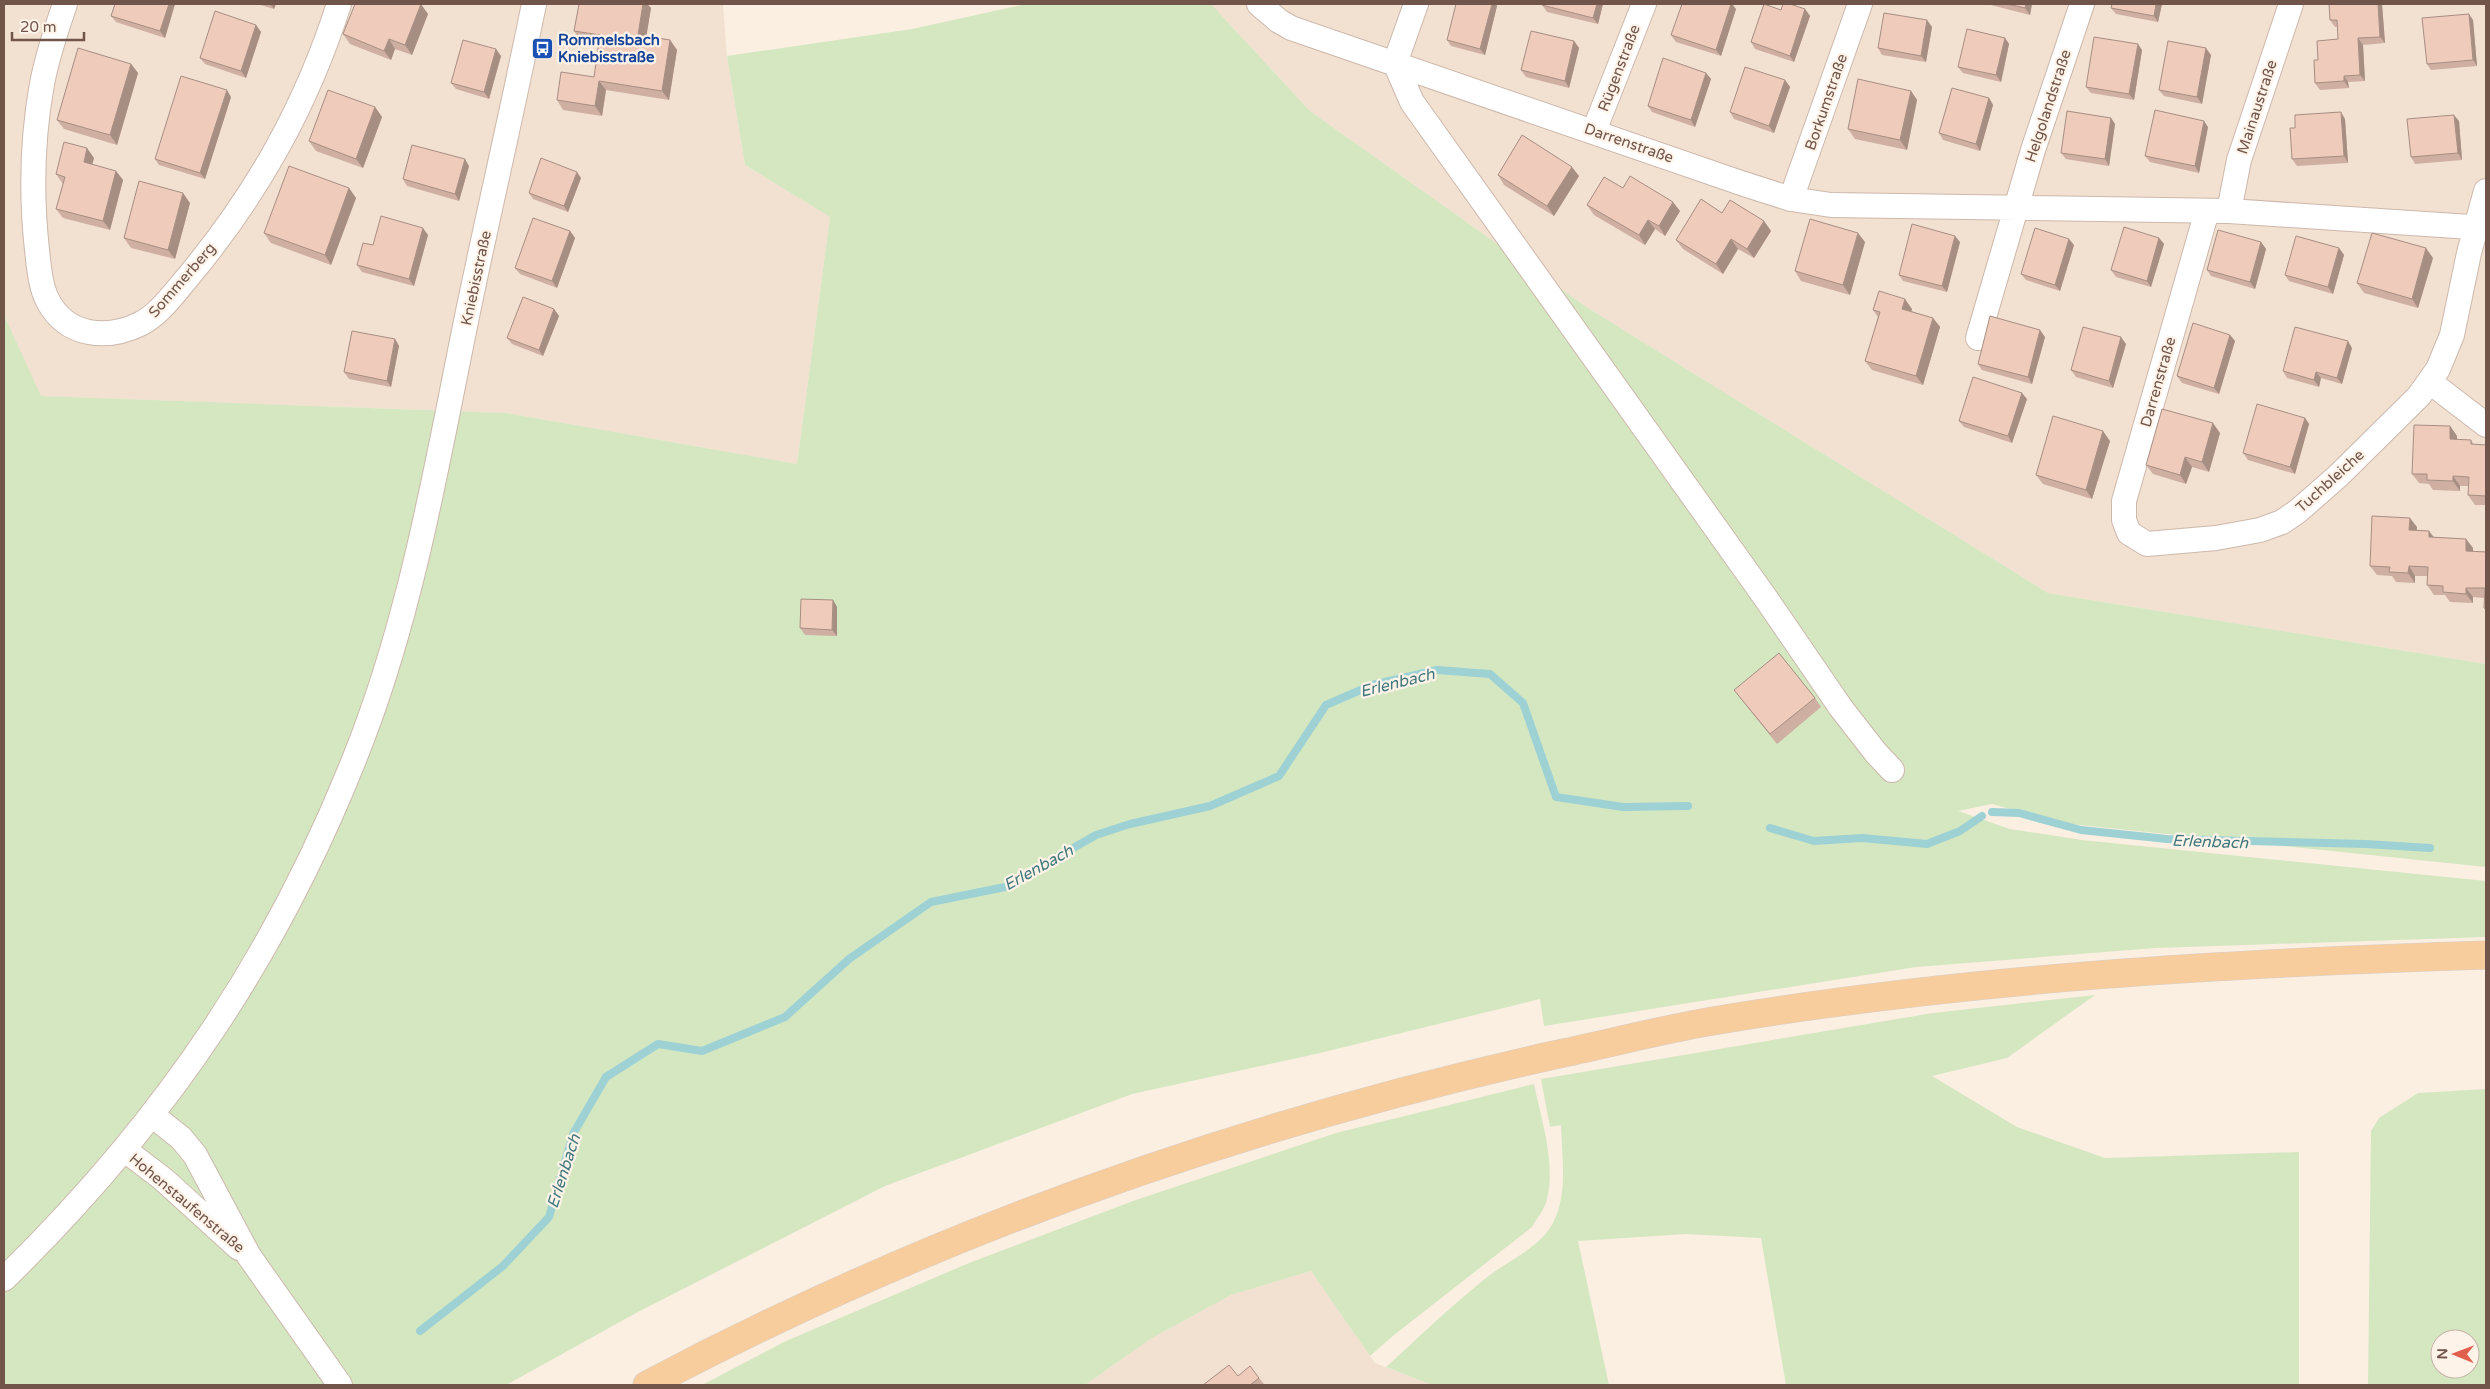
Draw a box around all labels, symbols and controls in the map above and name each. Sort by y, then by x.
scale bar [12,10,85,42]
text: 20 m [20,18,57,36]
street label: Rügenstraße [1594,22,1644,114]
place label: Rommelsbach Kniebisstraße [558,31,660,66]
bus stop icon: Rommelsbach Kniebisstraße [530,37,554,61]
street label: Helgolandstraße [2021,47,2075,165]
street label: Borkumstraße [1801,51,1851,153]
street label: Mainaustraße [2233,58,2281,156]
street label: Darrenstraße [1582,119,1676,167]
street label: Kniebisstraße [457,229,495,327]
street label: Sommerberg [145,239,219,321]
street label: Darrenstraße [2137,335,2179,429]
street label: Tuchbleiche [2292,446,2368,516]
water label: Erlenbach [1358,664,1438,702]
water label: Erlenbach [2171,831,2250,853]
water label: Erlenbach [1000,840,1078,895]
water label: Erlenbach [543,1131,586,1211]
street label: Hohenstaufenstraße [126,1150,248,1256]
north arrow [2430,1329,2480,1379]
text: N [2434,1348,2451,1360]

